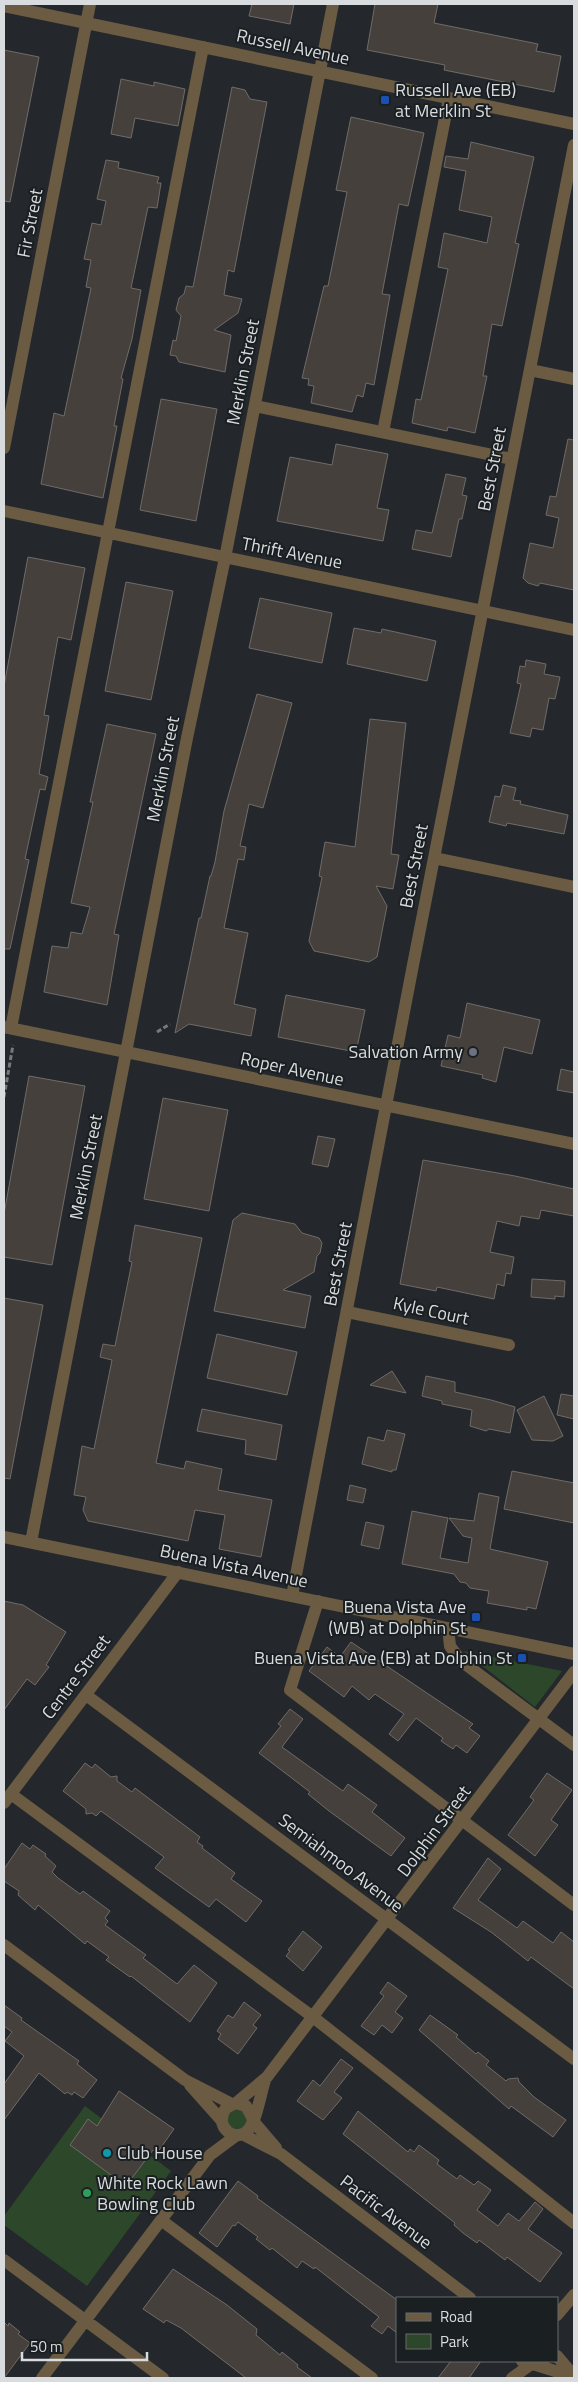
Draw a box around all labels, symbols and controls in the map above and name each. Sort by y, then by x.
street label: Russell Avenue [234,21,352,72]
place label: Russell Ave (EB) at Merklin St [395,76,516,124]
marker: Russell Ave (EB) at Merklin St [379,94,391,106]
street label: Fir Street [10,185,50,260]
street label: Merklin Street [219,316,266,427]
street label: Best Street [470,424,513,513]
street label: Thrift Avenue [240,530,345,575]
street label: Merklin Street [139,713,186,824]
street label: Best Street [392,821,435,910]
place label: Salvation Army [349,1038,463,1065]
street label: Roper Avenue [238,1044,347,1093]
marker: Salvation Army [467,1046,479,1058]
street label: Merklin Street [62,1111,109,1222]
street label: Best Street [316,1219,359,1308]
street label: Kyle Court [391,1289,472,1332]
street label: Buena Vista Avenue [158,1537,311,1594]
place label: Buena Vista Ave (WB) at Dolphin St [328,1593,467,1641]
marker: Buena Vista Ave (WB) at Dolphin St [470,1611,482,1623]
street label: Centre Street [35,1628,117,1725]
place label: Buena Vista Ave (EB) at Dolphin St [254,1644,513,1671]
marker: Buena Vista Ave (EB) at Dolphin St [516,1652,528,1664]
street label: Dolphin Street [390,1779,477,1882]
street label: Semiahmoo Avenue [273,1806,410,1919]
place label: Club House [117,2139,203,2166]
marker: Club House [101,2147,113,2159]
street label: Pacific Avenue [334,2168,438,2255]
place label: White Rock Lawn Bowling Club [97,2169,228,2217]
marker: White Rock Lawn Bowling Club [81,2187,93,2199]
legend [396,2297,558,2362]
text: Road [440,2305,472,2328]
scale bar [22,2330,148,2362]
text: Park [440,2330,469,2353]
text: 50 m [30,2335,63,2358]

